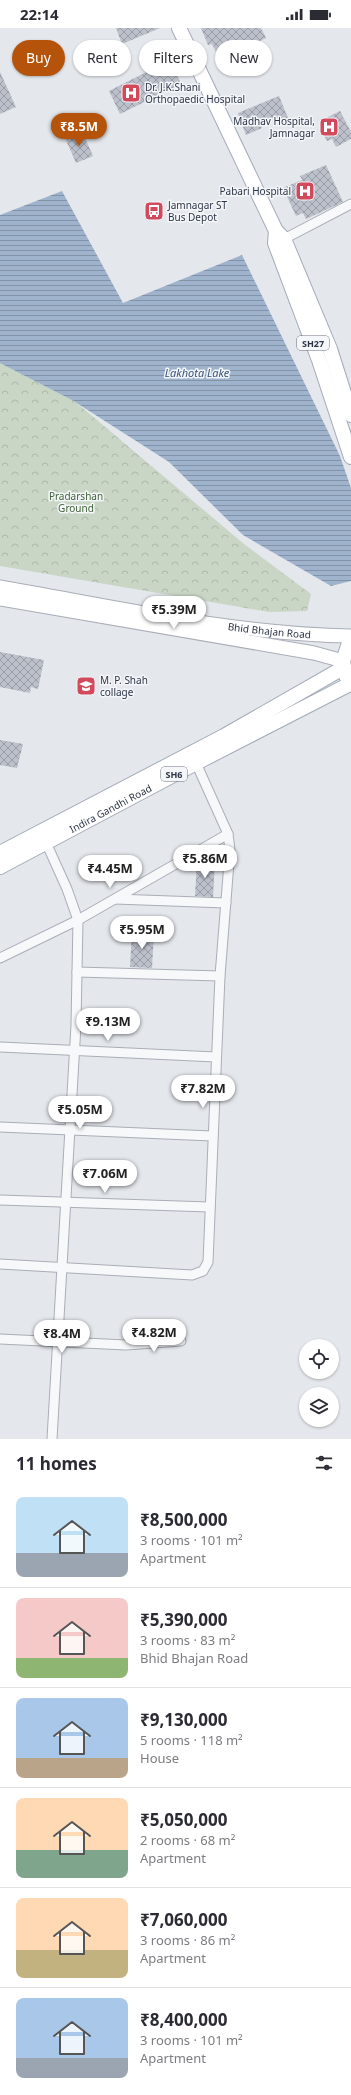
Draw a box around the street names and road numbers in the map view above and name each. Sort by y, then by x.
road number: SH27 [297,336,329,350]
street label: Bhid Bhajan Road [227,619,311,641]
road number: SH6 [161,767,187,781]
street label: Indira Gandhi Road [67,781,154,836]

